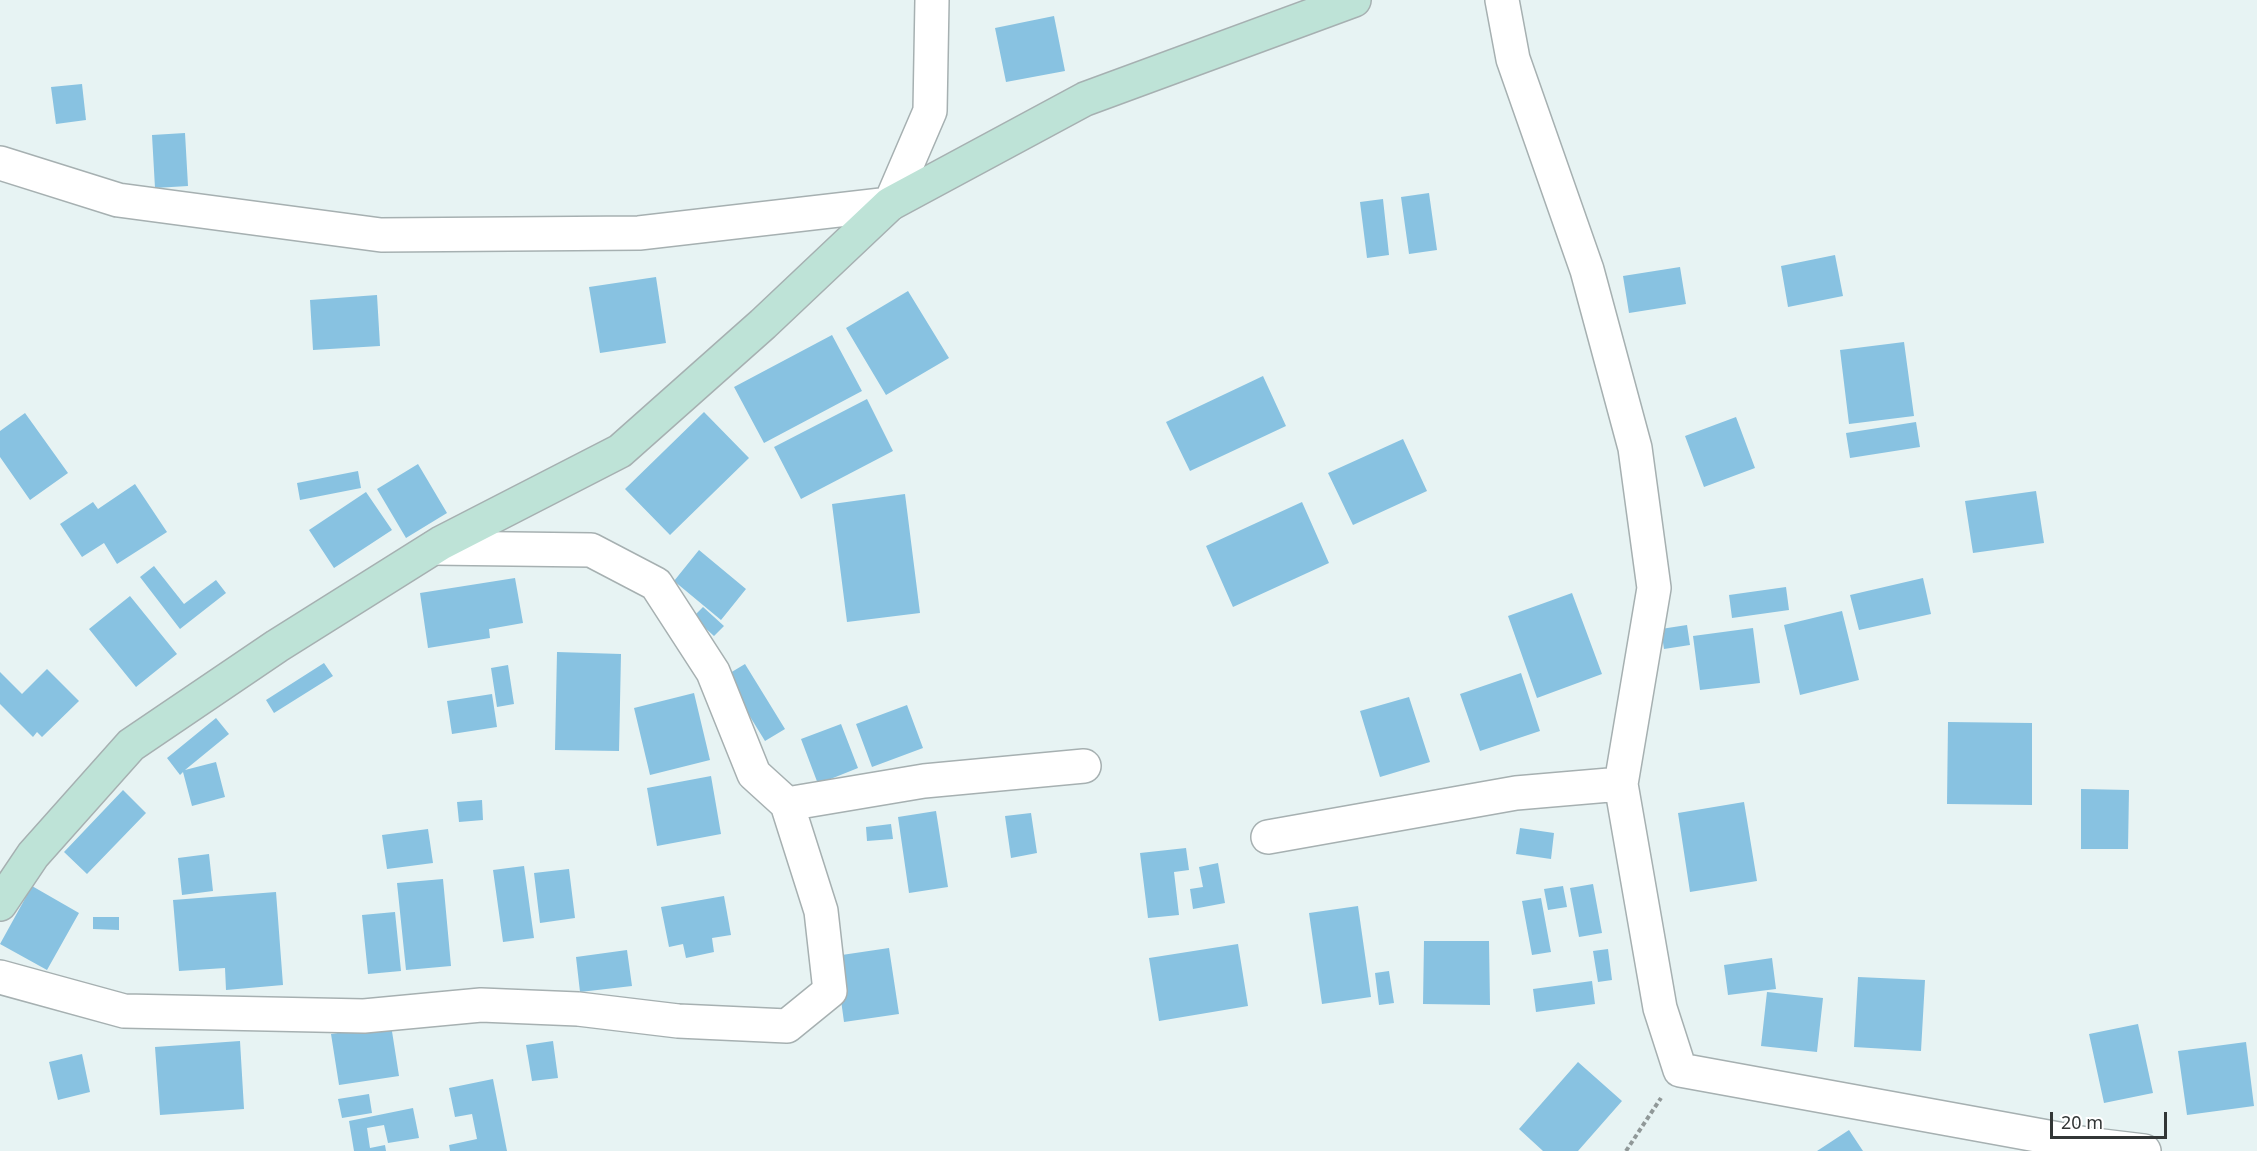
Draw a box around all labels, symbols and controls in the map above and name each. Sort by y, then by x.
scale bar [2053,1100,2170,1138]
text: 20 m [2061,1110,2103,1134]

